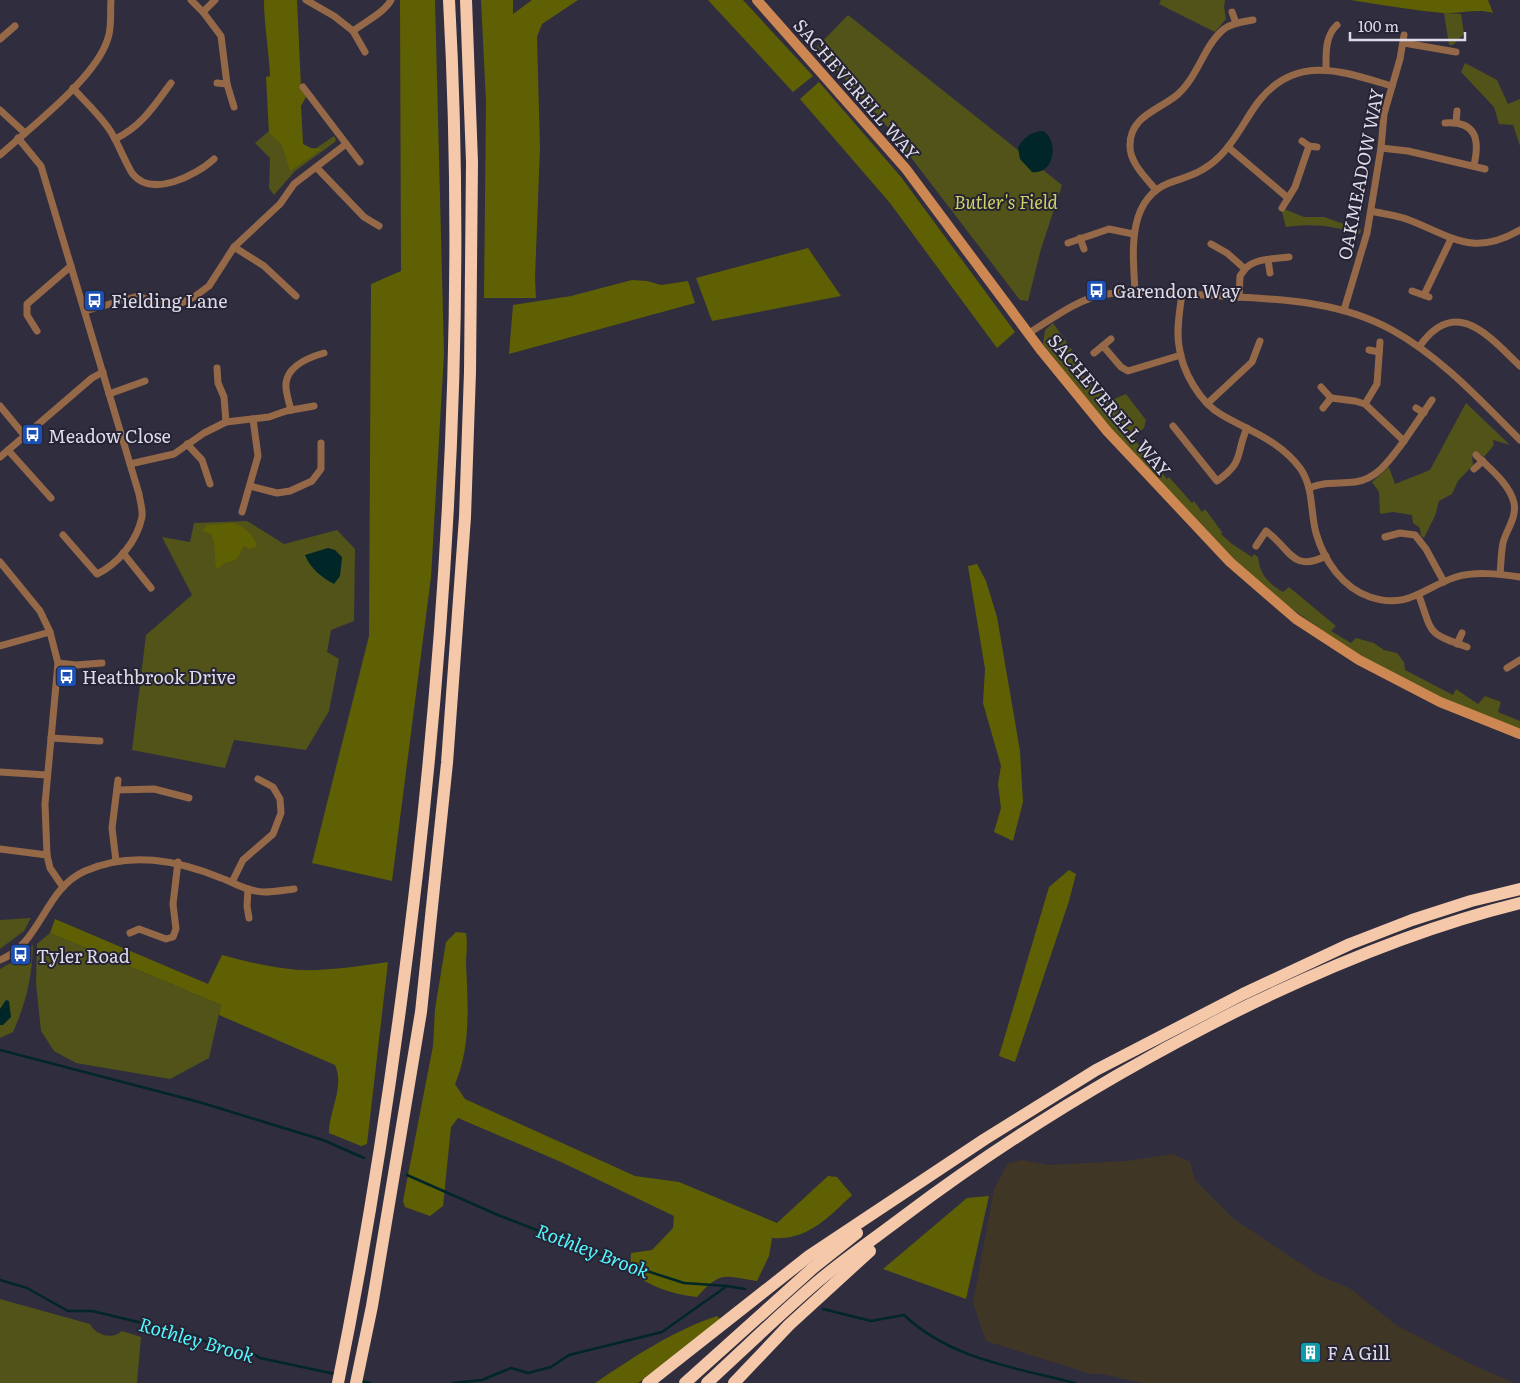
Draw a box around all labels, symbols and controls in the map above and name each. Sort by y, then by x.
scale bar [1350,10,1465,42]
street label: SACHEVERELL WAY [788,12,926,166]
text: 100 m [1358,14,1399,37]
street label: OAKMEADOW WAY [1330,86,1390,262]
park label: Butler's Field [954,188,1059,215]
place label: Garendon Way [1113,277,1241,304]
bus stop icon: Garendon Way [1085,278,1109,302]
place label: Fielding Lane [111,287,228,314]
bus stop icon: Fielding Lane [83,288,107,312]
street label: SACHEVERELL WAY [1042,327,1178,483]
place label: Meadow Close [48,422,171,449]
bus stop icon: Meadow Close [20,423,44,447]
place label: Heathbrook Drive [82,663,236,690]
bus stop icon: Heathbrook Drive [54,664,78,688]
place label: Tyler Road [36,942,130,969]
bus stop icon: Tyler Road [8,943,32,967]
water label: Rothley Brook [532,1216,654,1285]
water label: Rothley Brook [136,1309,259,1369]
place label: F A Gill [1327,1339,1390,1366]
building icon: F A Gill [1299,1340,1323,1364]

